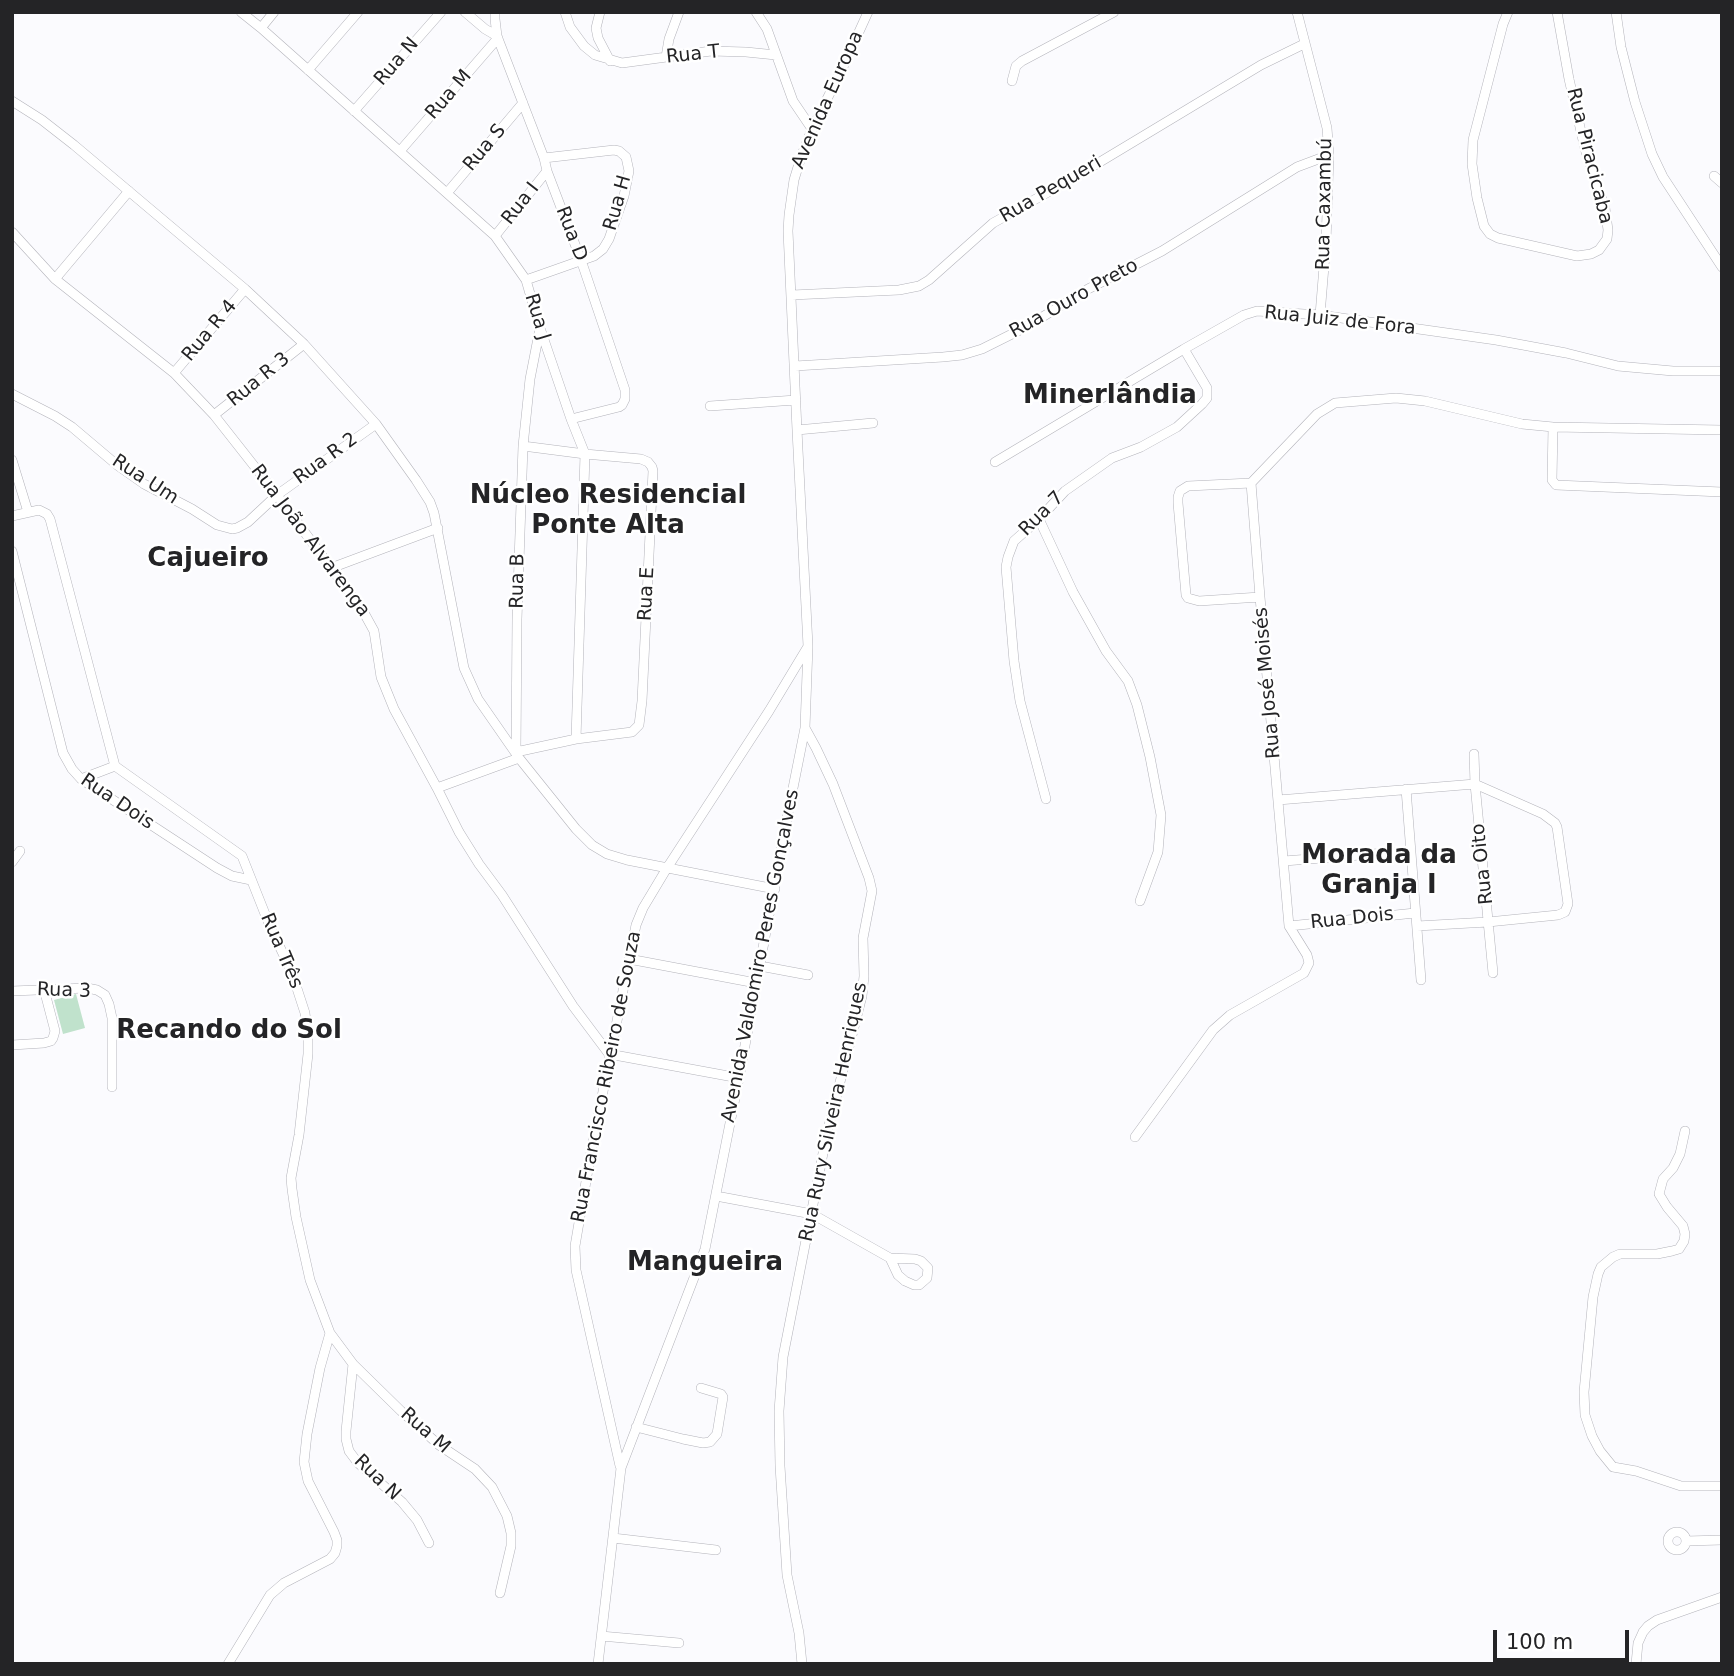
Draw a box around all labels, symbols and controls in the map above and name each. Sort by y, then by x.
street label: Avenida Europa [787,27,869,173]
street label: Rua N [370,33,424,91]
street label: Rua T [665,41,721,69]
street label: Rua M [421,65,477,125]
street label: Rua Piracicaba [1561,86,1617,226]
street label: Rua S [459,120,511,176]
street label: Rua Caxambú [1312,138,1338,270]
street label: Rua Pequeri [996,152,1106,228]
street label: Rua H [599,173,637,233]
street label: Rua I [497,178,545,230]
street label: Rua D [550,203,592,265]
street label: Rua Ouro Preto [1006,254,1142,344]
street label: Rua J [519,291,555,343]
street label: Rua R 4 [178,296,242,366]
street label: Rua Juiz de Fora [1263,302,1417,340]
street label: Rua R 3 [223,348,295,412]
district label: Minerlândia [1023,380,1197,412]
street label: Rua R 2 [290,428,362,490]
street label: Rua Um [108,450,182,510]
street label: Rua João Alvarenga [245,460,375,622]
district label: Núcleo Residencial Ponte Alta [470,480,746,542]
street label: Rua 7 [1015,487,1069,541]
district label: Cajueiro [147,543,269,575]
street label: Rua B [506,553,530,609]
street label: Rua E [634,566,660,622]
street label: Rua José Moisés [1250,606,1286,760]
street label: Rua Dois [76,769,158,835]
street label: Avenida Valdomiro Peres Gonçalves [717,787,805,1125]
street label: Rua Oito [1467,822,1499,906]
district label: Morada da Granja I [1301,840,1457,902]
street label: Rua Dois [1309,903,1395,935]
street label: Rua Três [255,910,307,992]
street label: Rua Francisco Ribeiro de Souza [568,929,646,1225]
street label: Rua 3 [37,979,91,1003]
street label: Rua Rury Silveira Henriques [795,980,873,1244]
district label: Recando do Sol [116,1015,342,1047]
district label: Mangueira [627,1247,783,1279]
street label: Rua M [395,1403,455,1459]
street label: Rua N [349,1450,405,1506]
scale bar [1496,1616,1632,1660]
text: 100 m [1506,1630,1573,1654]

